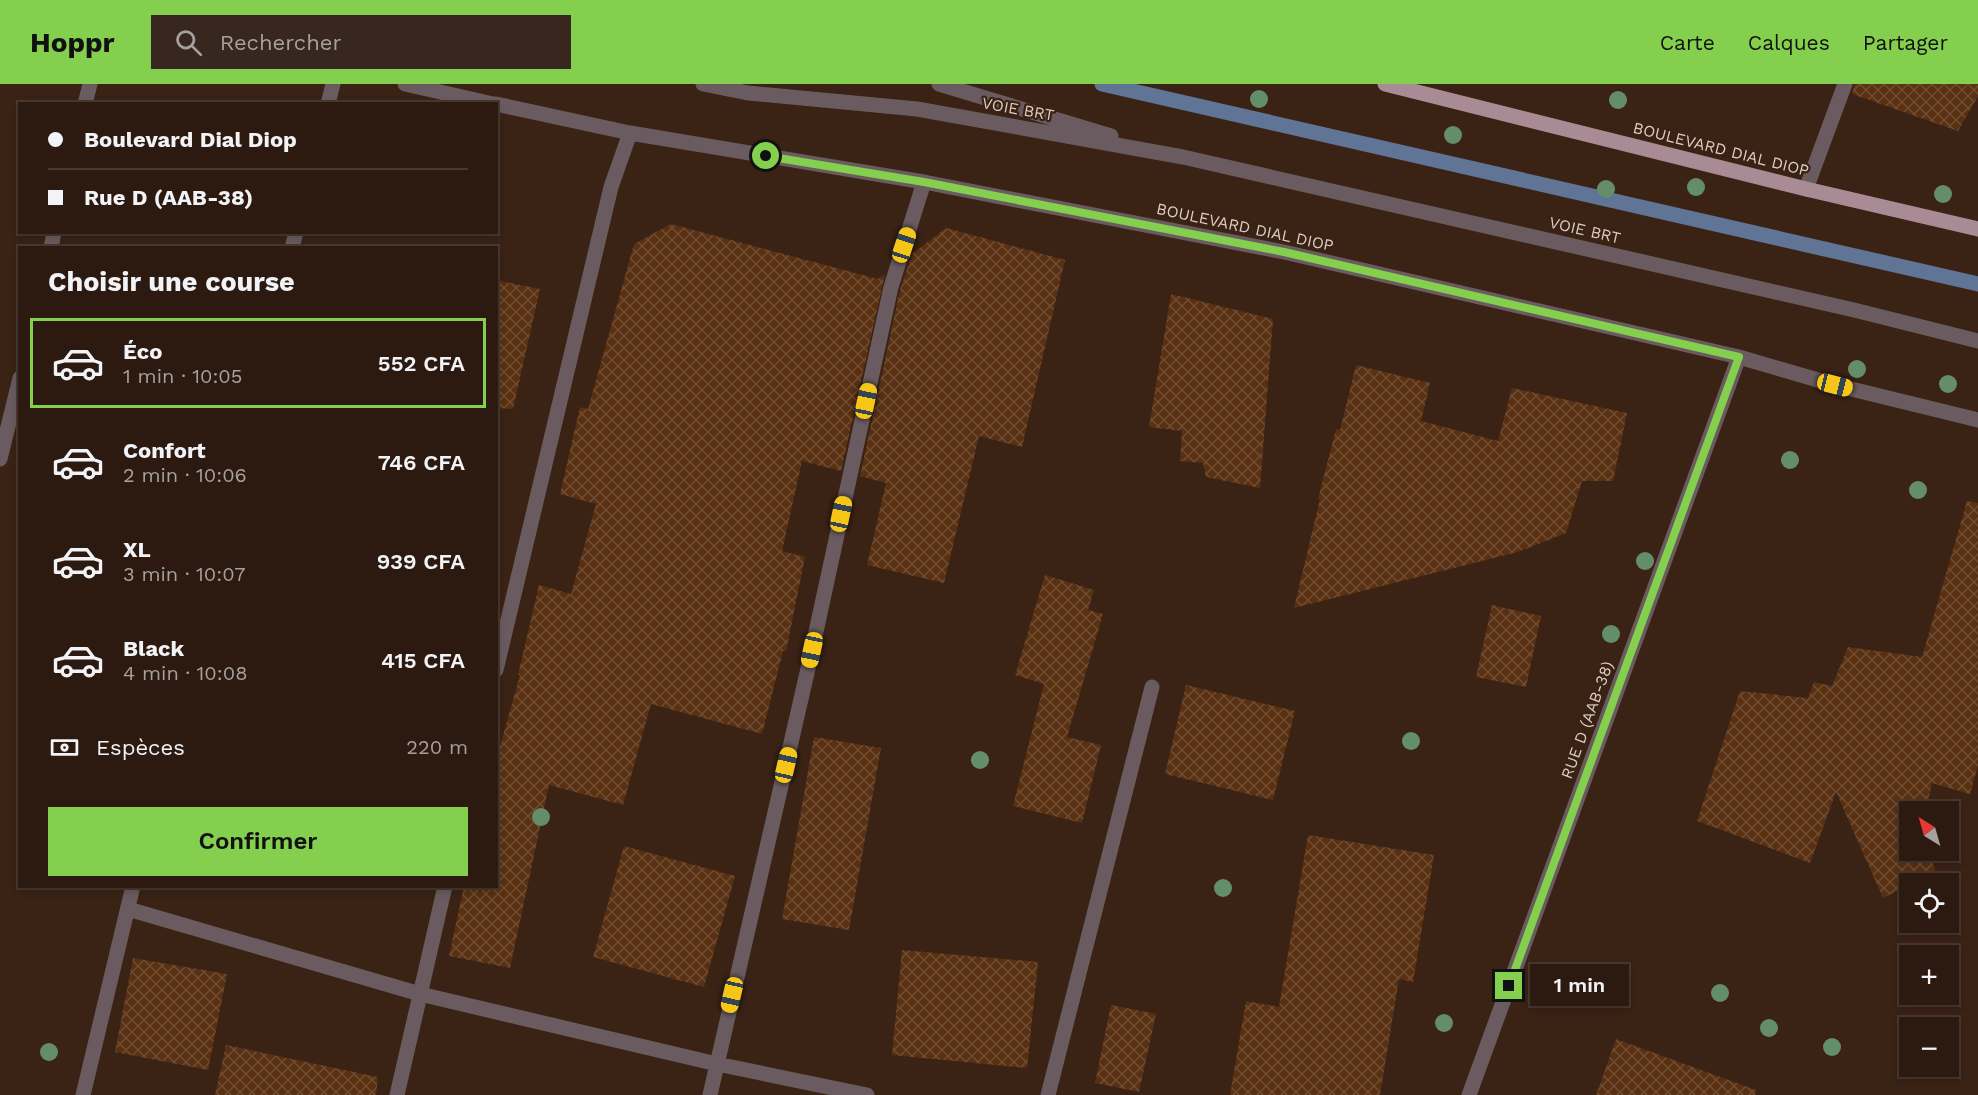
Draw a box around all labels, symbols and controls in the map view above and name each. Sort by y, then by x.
search box [151,15,571,69]
text: Hoppr [30,26,115,59]
icon: search [172,26,205,59]
text: Rechercher [220,30,341,55]
text: Carte [1660,30,1715,55]
text: Calques [1748,30,1830,55]
text: Partager [1863,30,1948,55]
street label: VOIE BRT [980,93,1056,125]
street label: BOULEVARD DIAL DIOP [1631,118,1811,180]
text: Boulevard Dial Diop [84,127,297,152]
route start [752,142,779,169]
text: Rue D (AAB-38) [84,185,253,210]
street label: BOULEVARD DIAL DIOP [1155,199,1336,255]
street label: VOIE BRT [1547,213,1623,248]
car [890,225,918,265]
text: Choisir une course [48,266,295,298]
icon: car [51,336,105,390]
text: Éco [123,339,162,364]
text: 552 CFA [378,351,465,376]
text: 1 min · 10:05 [123,364,242,388]
car [1815,372,1855,398]
car [853,382,879,420]
icon: car [51,435,105,489]
text: Confort [123,438,206,463]
text: 746 CFA [378,450,465,475]
text: 2 min · 10:06 [123,463,247,487]
car [828,495,854,533]
icon: car [51,534,105,588]
text: XL [123,537,151,562]
text: 939 CFA [377,549,465,574]
text: 3 min · 10:07 [123,562,245,586]
car [799,631,825,669]
icon: car [51,633,105,687]
text: Black [123,636,184,661]
text: 415 CFA [381,648,465,673]
street label: RUE D (AAB-38) [1557,659,1617,781]
text: 4 min · 10:08 [123,661,247,685]
icon: cash [48,731,81,764]
text: Espèces [96,735,185,760]
text: 220 m [406,735,468,759]
car [773,745,799,785]
north arrow [1899,801,1959,861]
map controls [1899,801,1959,1077]
button: Confirmer [48,807,468,876]
button: locate [1899,873,1959,933]
button: + [1899,945,1959,1005]
callout: 1 min [1530,965,1629,1007]
route end [1495,972,1522,999]
text: 1 min [1554,973,1605,997]
car [719,975,745,1015]
button: − [1899,1017,1959,1077]

